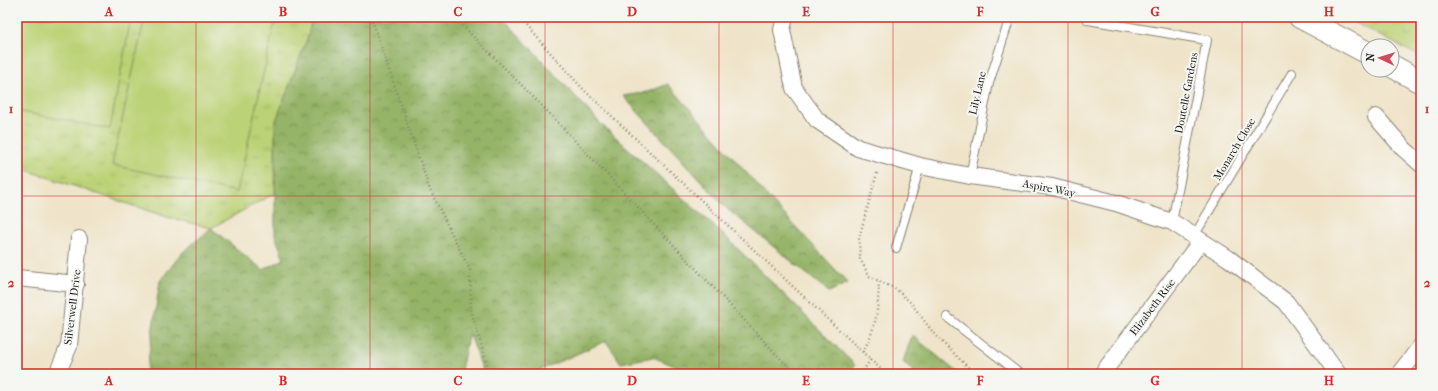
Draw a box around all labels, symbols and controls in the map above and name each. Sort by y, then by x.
text: A [104,4,114,19]
text: B [279,4,288,19]
text: C [454,4,463,19]
text: D [627,4,637,19]
text: E [802,4,810,19]
text: F [976,4,984,19]
text: G [1150,4,1160,19]
text: H [1324,4,1335,19]
north arrow [1360,38,1400,78]
street label: Doutelle Gardens [1172,51,1201,135]
text: N [1364,52,1377,62]
street label: Lily Lane [966,69,989,116]
text: 1 [9,101,14,116]
text: 1 [1425,101,1430,116]
street label: Monarch Close [1211,115,1258,183]
street label: Aspire Way [1020,177,1078,200]
street label: Silverwell Drive [61,268,84,346]
text: 2 [8,275,15,290]
text: 2 [1424,275,1431,290]
street label: Elizabeth Rise [1127,276,1178,338]
text: A [104,373,114,388]
text: B [279,373,288,388]
text: C [454,373,463,388]
text: D [627,373,637,388]
text: E [802,373,810,388]
text: F [976,373,984,388]
text: G [1150,373,1160,388]
text: H [1324,373,1335,388]

